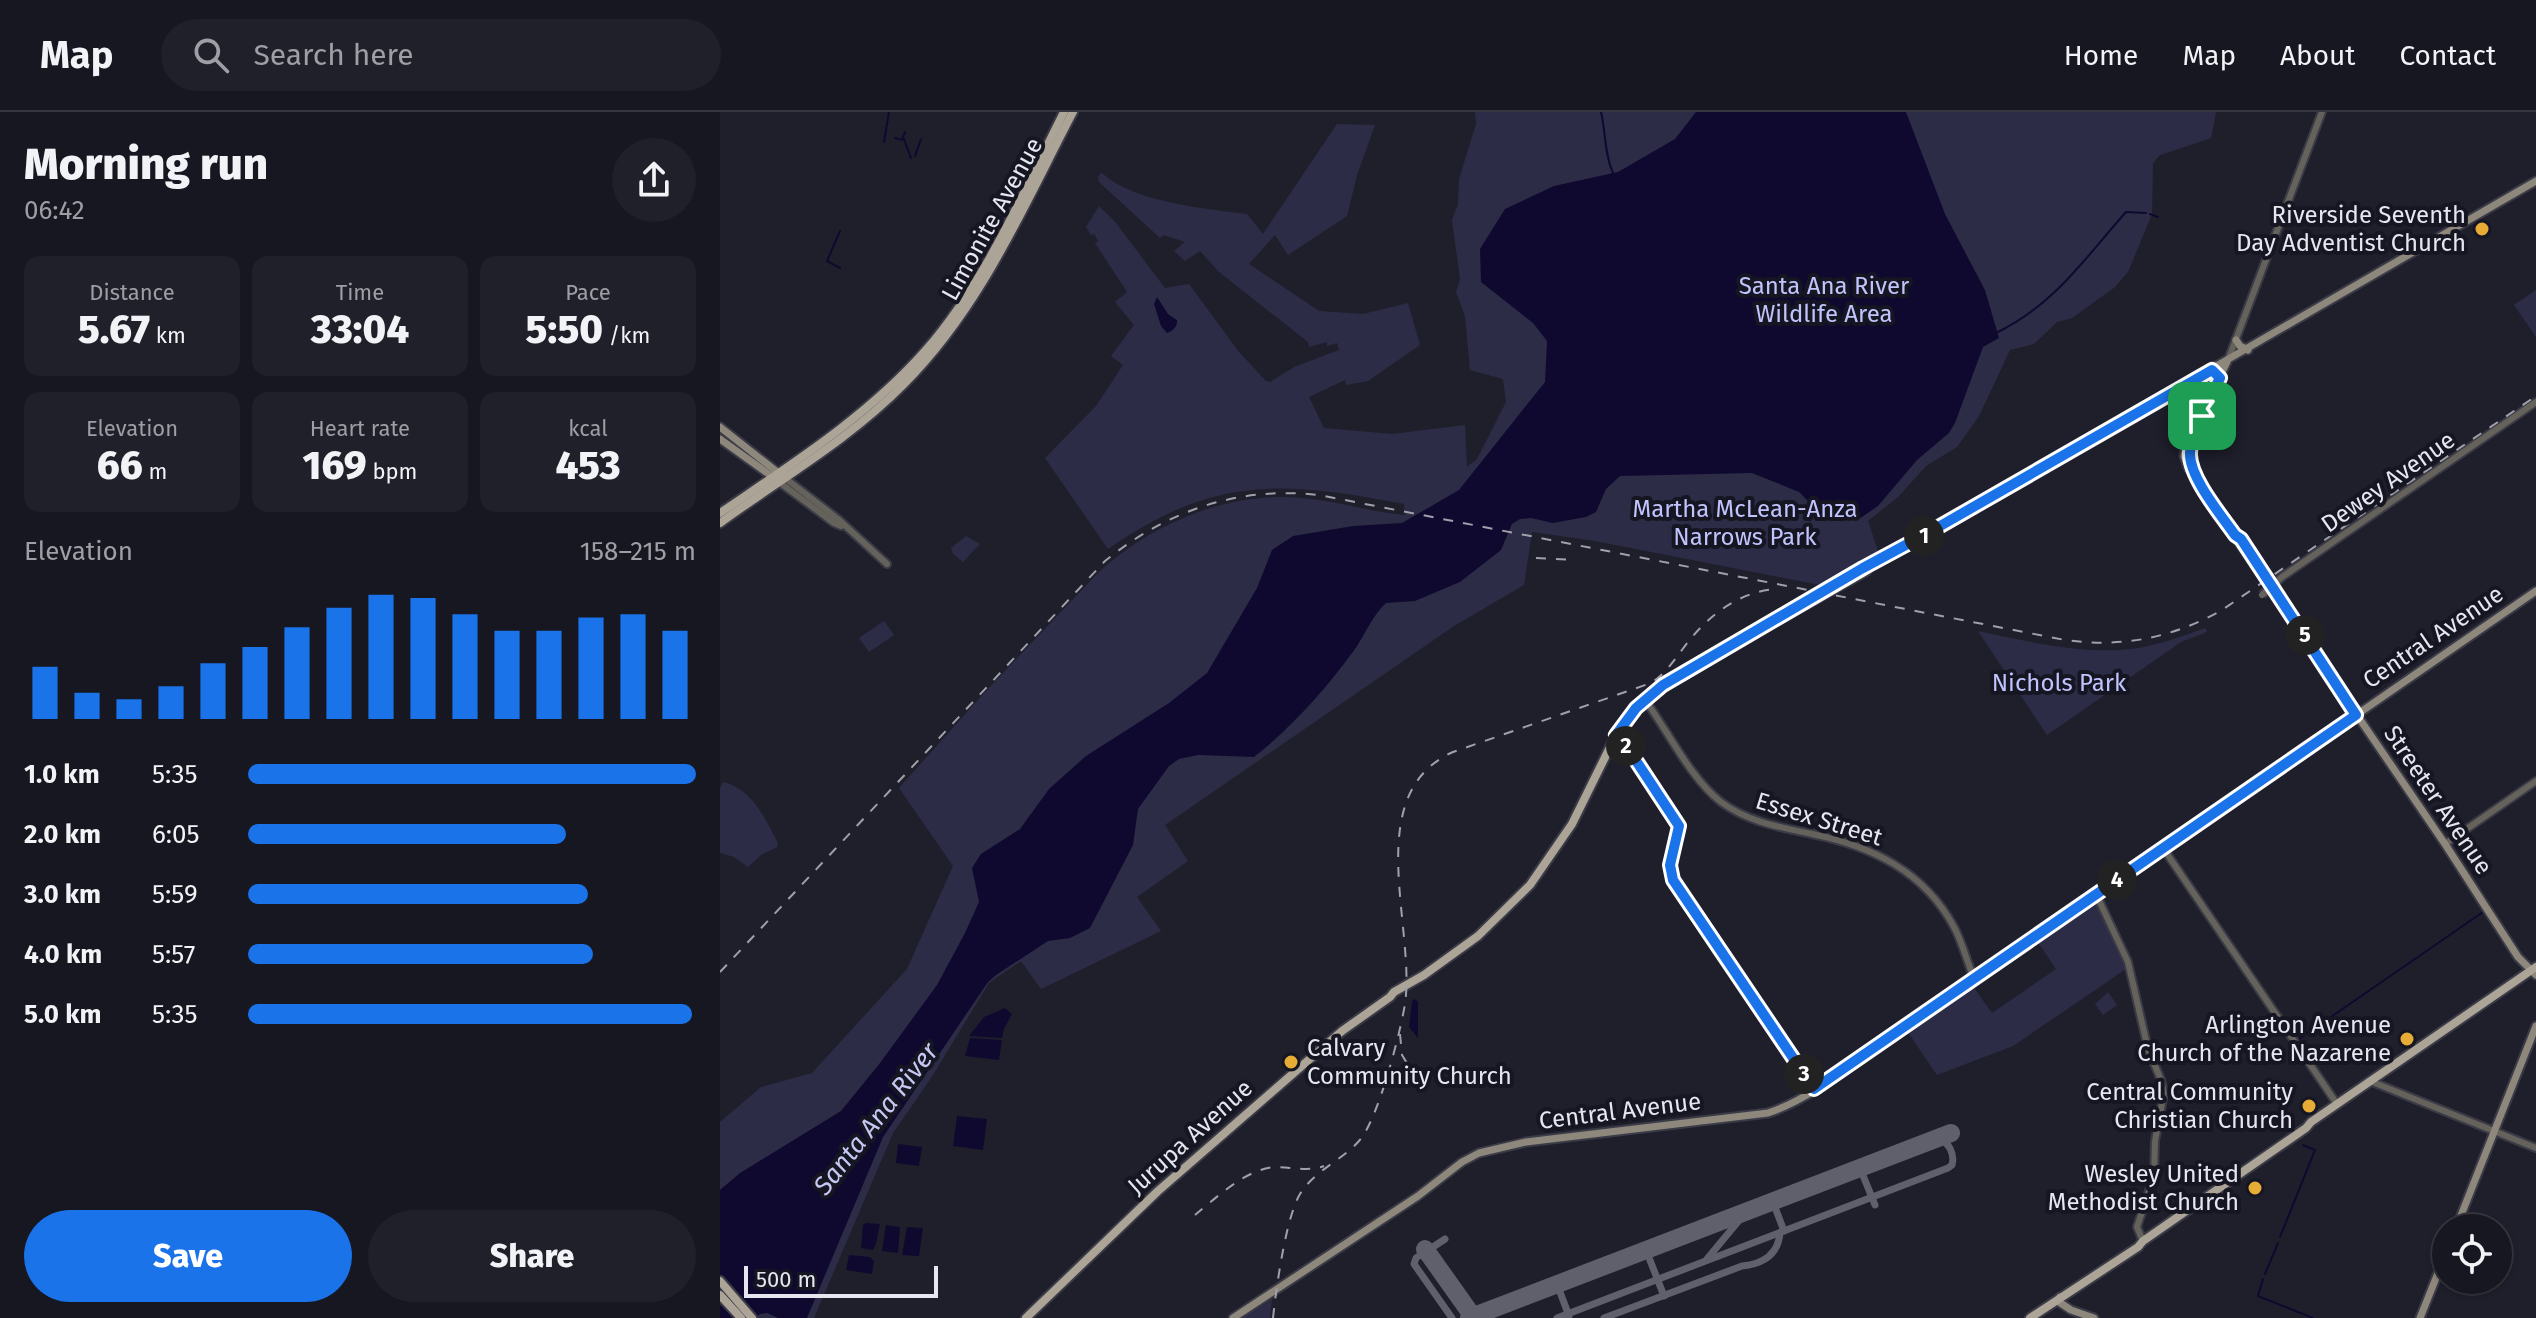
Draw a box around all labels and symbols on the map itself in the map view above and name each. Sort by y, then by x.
street label: Limonite Avenue [936,133,1048,305]
place label: Riverside Seventh Day Adventist Church [2236,201,2466,257]
marker: Riverside Seventh Day Adventist Church [2473,220,2491,238]
park label: Santa Ana River Wildlife Area [1739,272,1910,328]
pin [2168,382,2236,450]
street label: Dewey Avenue [2316,426,2460,538]
park label: Martha McLean-Anza Narrows Park [1632,495,1858,551]
pin: 1 [1904,516,1944,556]
street label: Central Avenue [2358,580,2508,694]
pin: 5 [2285,615,2325,655]
park label: Nichols Park [1992,669,2127,697]
street label: Streeter Avenue [2378,720,2498,880]
pin: 2 [1606,726,1646,766]
street label: Essex Street [1752,786,1886,852]
pin: 4 [2097,860,2137,900]
place label: Arlington Avenue Church of the Nazarene [2137,1011,2391,1067]
marker: Arlington Avenue Church of the Nazarene [2398,1030,2416,1048]
place label: Calvary Community Church [1307,1034,1512,1090]
water label: Santa Ana River [806,1036,946,1202]
marker: Calvary Community Church [1282,1053,1300,1071]
pin: 3 [1784,1054,1824,1094]
street label: Jurupa Avenue [1122,1074,1258,1200]
place label: Central Community Christian Church [2086,1078,2293,1134]
street label: Central Avenue [1537,1087,1703,1135]
marker: Central Community Christian Church [2300,1097,2318,1115]
place label: Wesley United Methodist Church [2048,1160,2239,1216]
marker: Wesley United Methodist Church [2246,1179,2264,1197]
scale bar [744,1262,938,1298]

